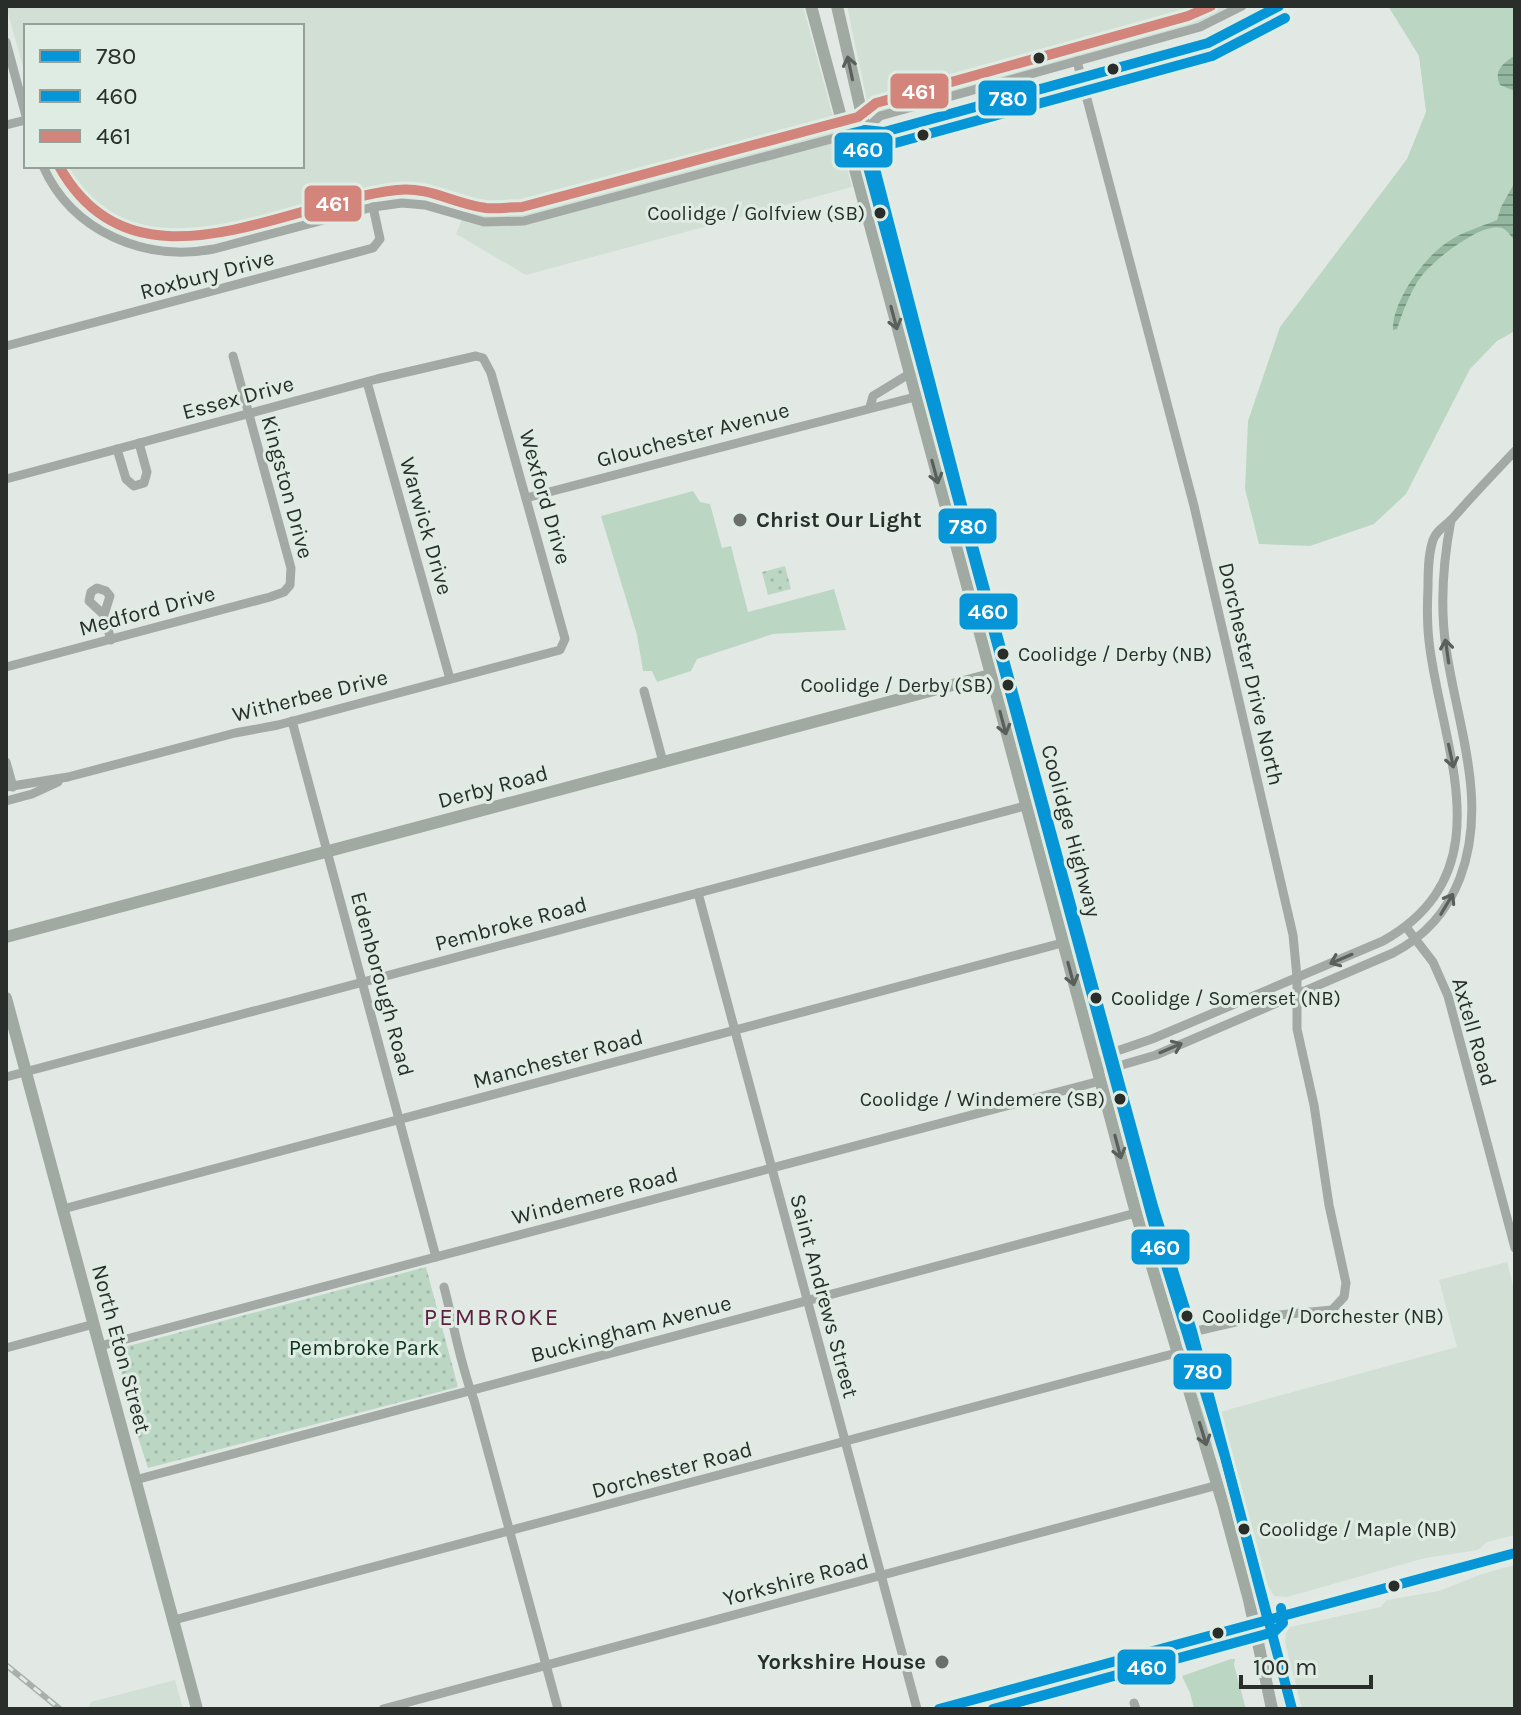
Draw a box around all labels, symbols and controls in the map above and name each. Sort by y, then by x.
legend [24,24,304,168]
text: 780 [96,42,136,70]
unlabelled marker [1031,50,1047,66]
one-way arrow [842,56,857,81]
unlabelled marker [1105,61,1121,77]
line badge: 461 [889,72,950,110]
text: 461 [902,79,936,105]
line badge: 780 [977,79,1038,117]
text: 460 [96,82,137,110]
text: 780 [988,86,1028,112]
text: 461 [96,122,131,150]
unlabelled marker [915,127,931,143]
line badge: 460 [833,131,894,169]
text: 460 [843,137,883,163]
line badge: 461 [303,184,363,223]
text: 461 [316,191,350,217]
place label: Coolidge / Golfview (SB) [647,202,865,225]
marker: Coolidge / Golfview (SB) [872,205,888,221]
street label: Roxbury Drive [137,245,277,305]
one-way arrow [887,305,902,331]
street label: Essex Drive [179,371,297,425]
street label: Glouchester Avenue [594,397,792,473]
street label: Kingston Drive [255,412,319,562]
street label: Wexford Drive [513,427,577,567]
street label: Warwick Drive [394,454,458,598]
one-way arrow [929,459,944,485]
place label: Christ Our Light [756,507,922,533]
line badge: 780 [937,507,998,545]
marker: Christ Our Light [731,511,749,529]
text: 780 [948,514,988,540]
street label: Dorchester Drive North [1213,560,1289,788]
street label: Medford Drive [76,580,218,642]
line badge: 460 [958,592,1019,631]
text: 460 [968,599,1008,625]
one-way arrow [1439,639,1454,665]
place label: Coolidge / Derby (NB) [1018,643,1212,666]
marker: Coolidge / Derby (NB) [995,646,1011,662]
street label: Witherbee Drive [230,664,390,728]
place label: Coolidge / Derby (SB) [800,674,993,697]
marker: Coolidge / Derby (SB) [1000,677,1016,693]
one-way arrow [996,710,1011,736]
street label: Coolidge Highway [1035,742,1107,920]
one-way arrow [1445,742,1460,768]
street label: Derby Road [435,760,551,814]
street label: Edenborough Road [345,889,419,1079]
street label: Pembroke Road [432,891,590,957]
one-way arrow [1439,893,1455,916]
one-way arrow [1329,952,1354,967]
one-way arrow [1064,961,1079,987]
street label: Axtell Road [1446,975,1502,1089]
place label: Coolidge / Somerset (NB) [1111,987,1341,1010]
marker: Coolidge / Somerset (NB) [1088,990,1104,1006]
street label: Manchester Road [470,1024,646,1094]
one-way arrow [1158,1040,1183,1055]
place label: Coolidge / Windemere (SB) [860,1088,1105,1111]
marker: Coolidge / Windemere (SB) [1112,1091,1128,1107]
one-way arrow [1111,1133,1126,1159]
street label: Windemere Road [509,1161,681,1231]
street label: Saint Andrews Street [784,1191,864,1401]
line badge: 460 [1130,1228,1191,1266]
text: 460 [1140,1235,1180,1261]
street label: North Eton Street [86,1262,156,1436]
street label: Buckingham Avenue [528,1290,734,1368]
district label: PEMBROKE [424,1303,560,1331]
place label: Coolidge / Dorchester (NB) [1202,1305,1444,1328]
marker: Coolidge / Dorchester (NB) [1179,1308,1195,1324]
park label: Pembroke Park [289,1335,439,1361]
line badge: 780 [1172,1352,1233,1391]
text: 780 [1183,1359,1223,1385]
one-way arrow [1196,1420,1211,1446]
street label: Dorchester Road [589,1436,755,1504]
place label: Coolidge / Maple (NB) [1259,1518,1457,1541]
marker: Coolidge / Maple (NB) [1236,1521,1252,1537]
street label: Yorkshire Road [720,1548,872,1612]
unlabelled marker [1386,1578,1402,1594]
unlabelled marker [1210,1625,1226,1641]
scale bar [1241,1639,1371,1689]
line badge: 460 [1116,1648,1177,1686]
place label: Yorkshire House [757,1649,926,1675]
marker: Yorkshire House [933,1653,951,1671]
text: 100 m [1253,1653,1318,1681]
text: 460 [1127,1655,1167,1681]

